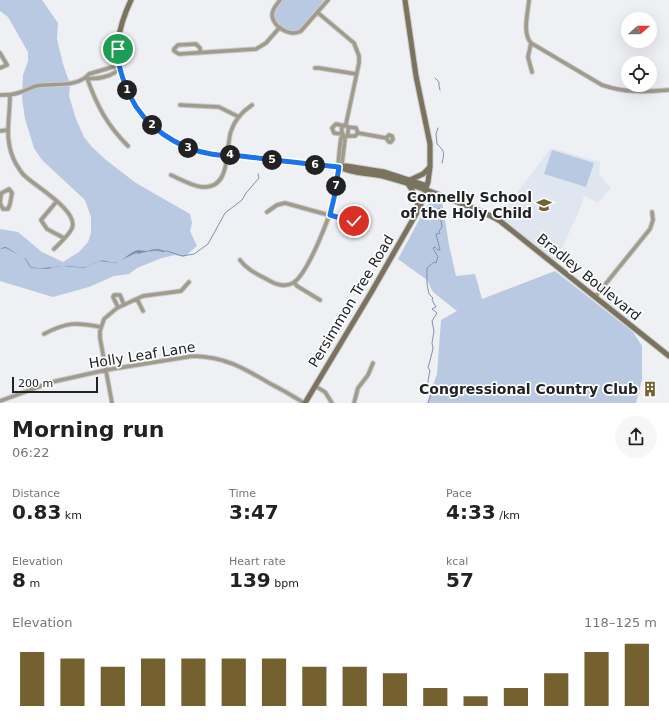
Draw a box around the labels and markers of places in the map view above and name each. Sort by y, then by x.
pin [101,32,135,66]
pin: 1 [117,80,137,100]
pin: 2 [142,115,162,135]
pin: 3 [178,138,198,158]
pin: 4 [220,145,240,165]
pin: 5 [262,150,282,170]
pin: 6 [305,155,325,175]
pin: 7 [326,176,346,196]
place label: Connelly School of the Holy Child [400,189,532,221]
school or university icon: Connelly School of the Holy Child [535,196,553,214]
pin [337,204,371,238]
building icon: Congressional Country Club [641,380,659,398]
place label: Congressional Country Club [419,381,638,397]

